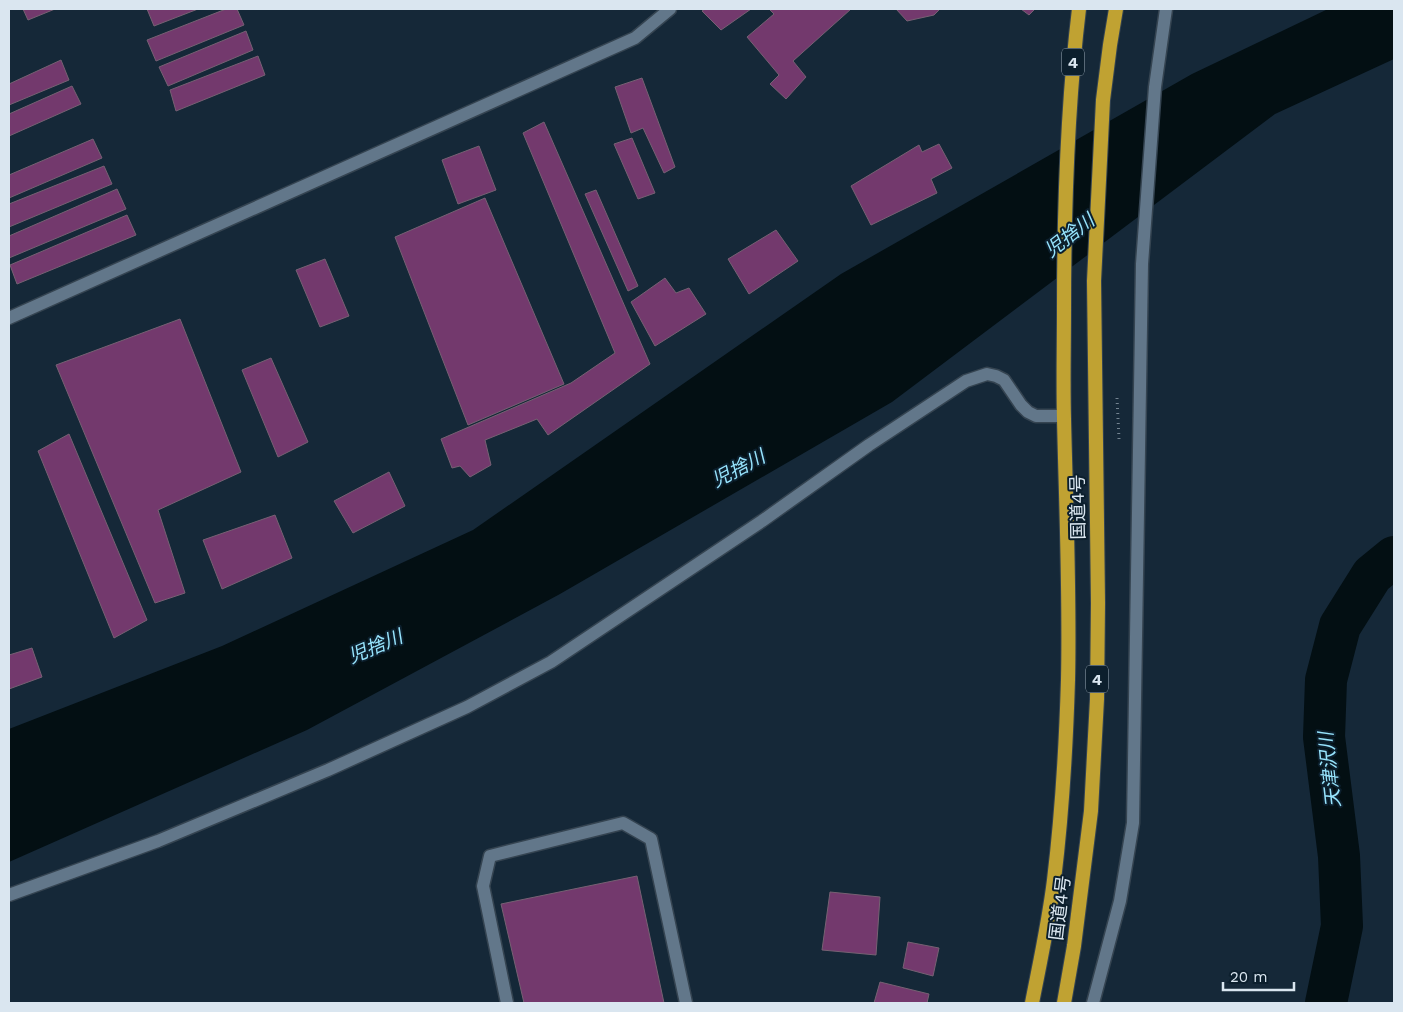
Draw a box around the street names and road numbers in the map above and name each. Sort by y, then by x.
road number: 4 [1062,48,1084,76]
street label: 国道4号 [1066,474,1089,540]
road number: 4 [1086,666,1108,692]
street label: 国道4号 [1045,874,1074,941]

